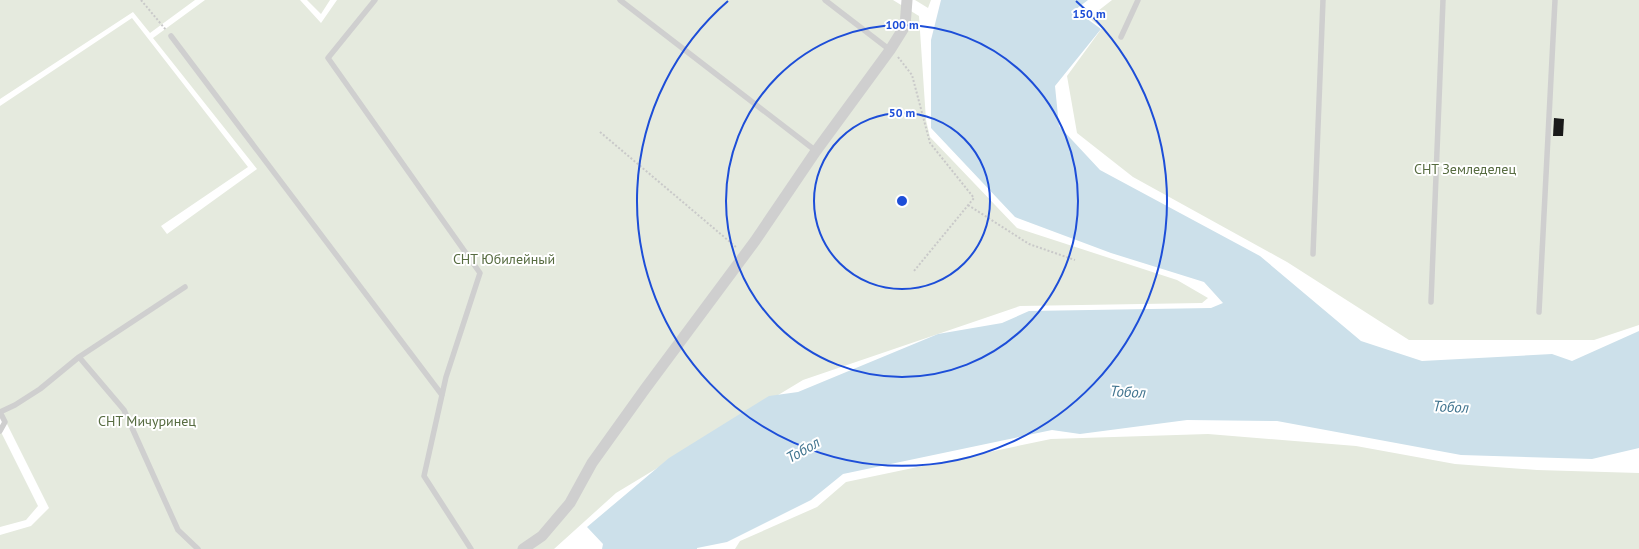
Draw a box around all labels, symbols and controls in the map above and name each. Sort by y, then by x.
text: 150 m [1072,6,1106,21]
text: 100 m [885,17,919,32]
text: 50 m [889,105,915,120]
park label: СНТ Земледелец [1414,160,1516,178]
centre of rings [895,194,909,208]
park label: СНТ Юбилейный [453,250,555,268]
water label: Тобол [1110,381,1147,402]
water label: Тобол [1433,396,1470,417]
park label: СНТ Мичуринец [98,412,196,430]
water label: Тобол [782,432,824,467]

